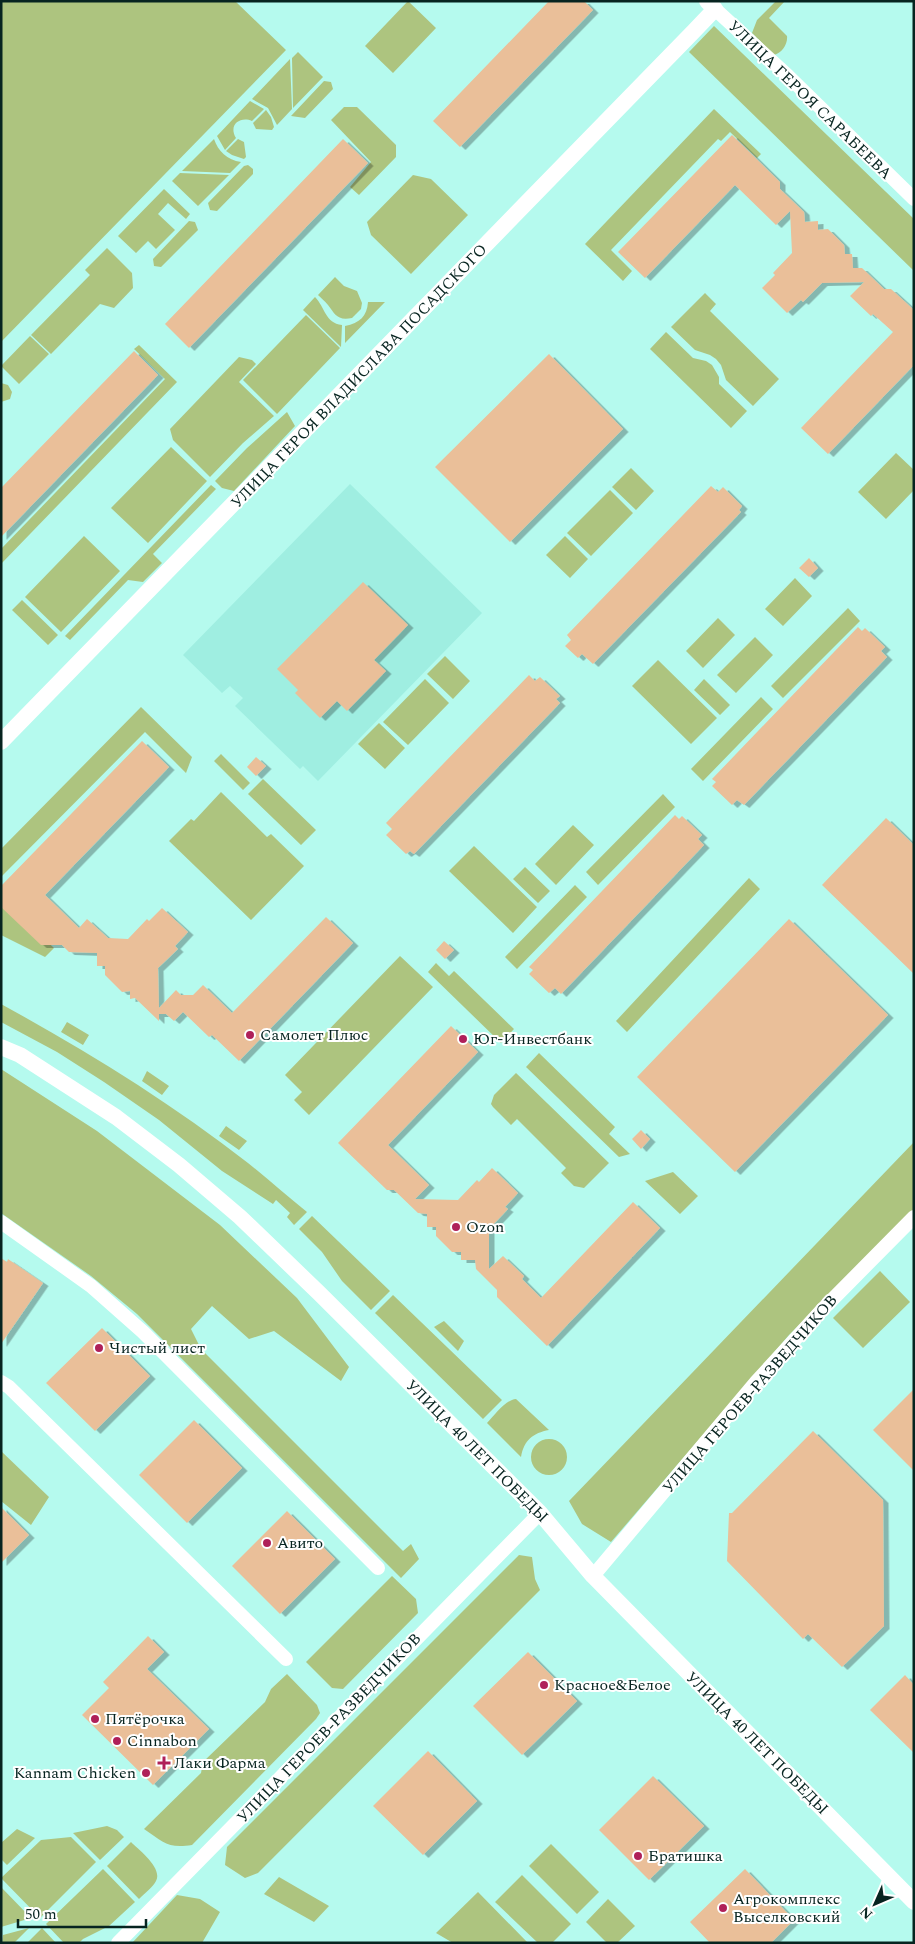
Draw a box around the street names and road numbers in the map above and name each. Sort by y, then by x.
street label: УЛИЦА ГЕРОЯ САРАБЕЕВА [722,15,898,185]
street label: УЛИЦА ГЕРОЯ ВЛАДИСЛАВА ПОСАДСКОГО [225,238,493,514]
street label: УЛИЦА ГЕРОЕВ-РАЗВЕДЧИКОВ [657,1289,843,1499]
street label: УЛИЦА 40 ЛЕТ ПОБЕДЫ [400,1374,554,1528]
street label: УЛИЦА ГЕРОЕВ-РАЗВЕДЧИКОВ [231,1627,427,1829]
street label: УЛИЦА 40 ЛЕТ ПОБЕДЫ [680,1666,834,1820]

